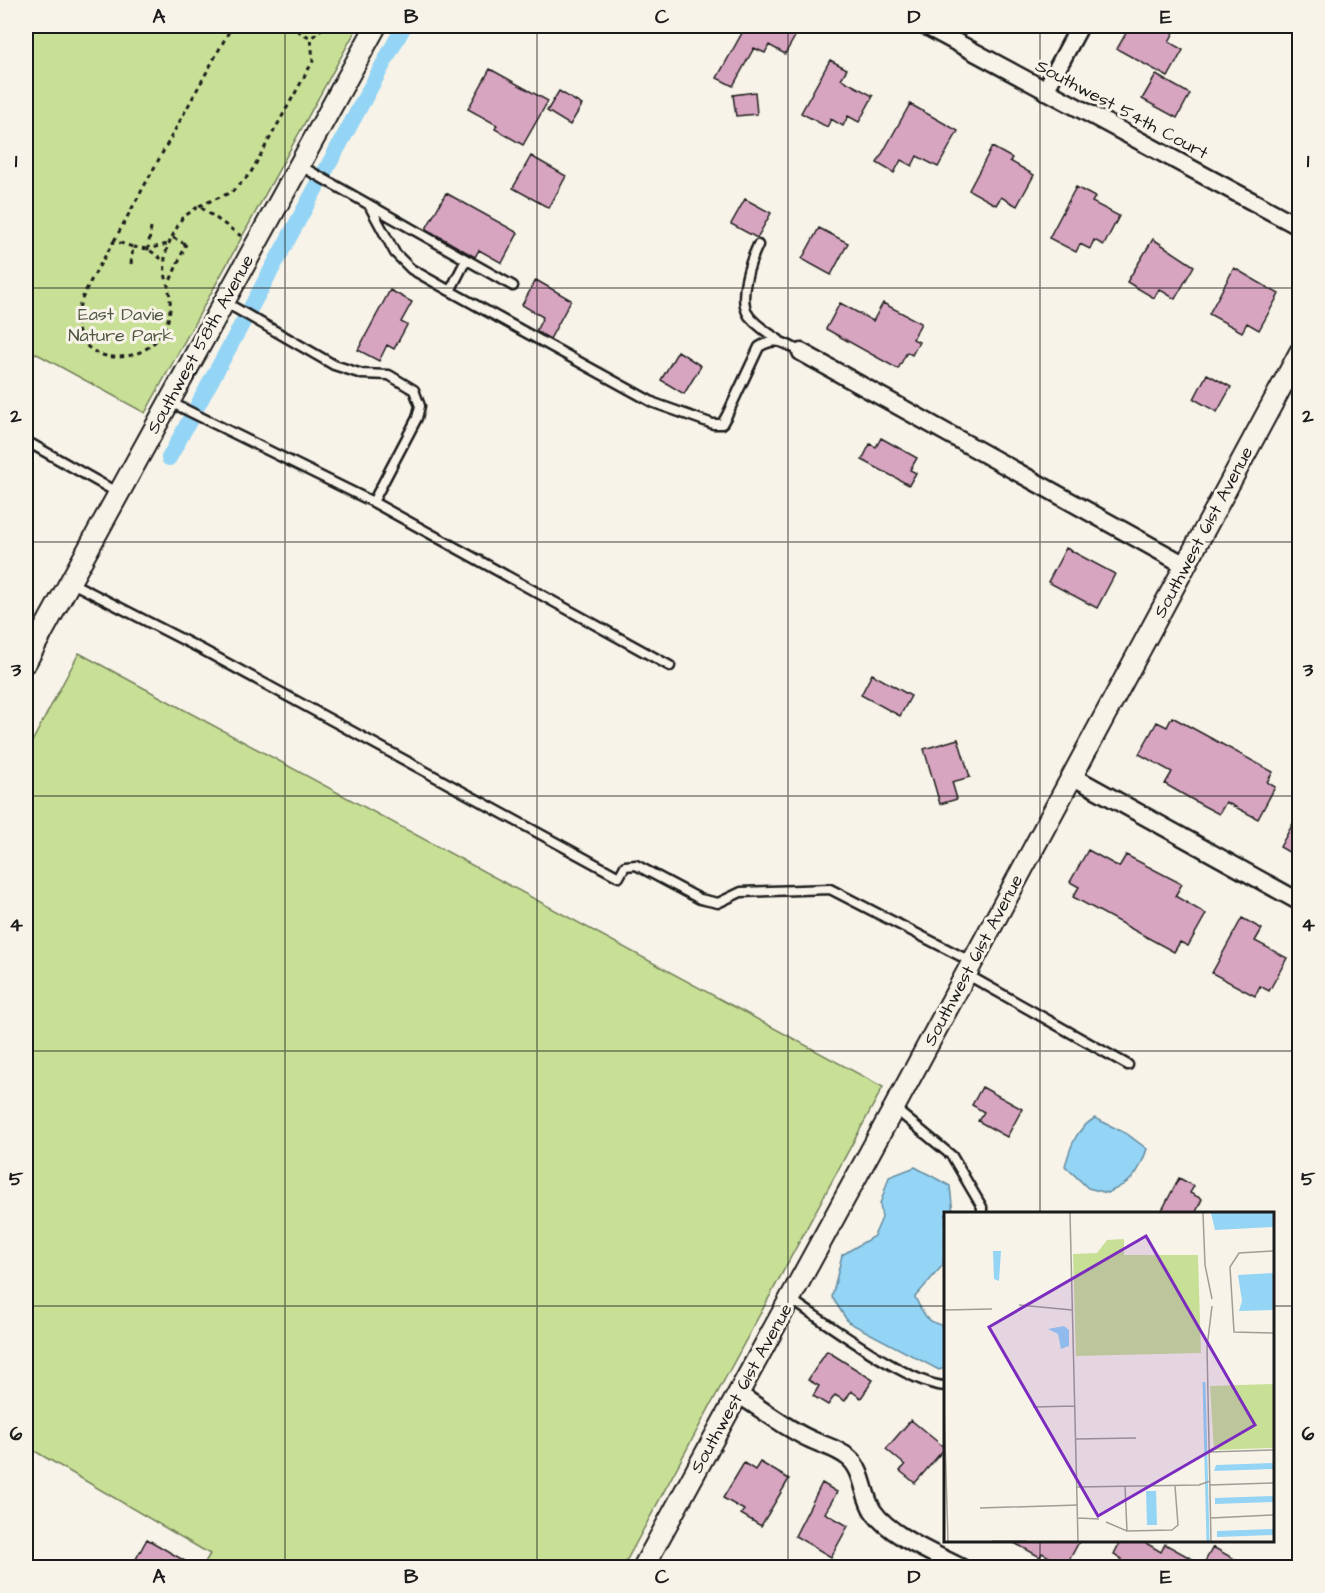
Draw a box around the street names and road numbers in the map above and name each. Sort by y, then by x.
street label: Southwest 54th Court [1031,53,1213,166]
street label: Southwest 58th Avenue [141,250,260,438]
street label: Southwest 61st Avenue [1148,442,1259,622]
street label: Southwest 61st Avenue [918,870,1029,1050]
street label: Southwest 61st Avenue [684,1299,799,1478]

